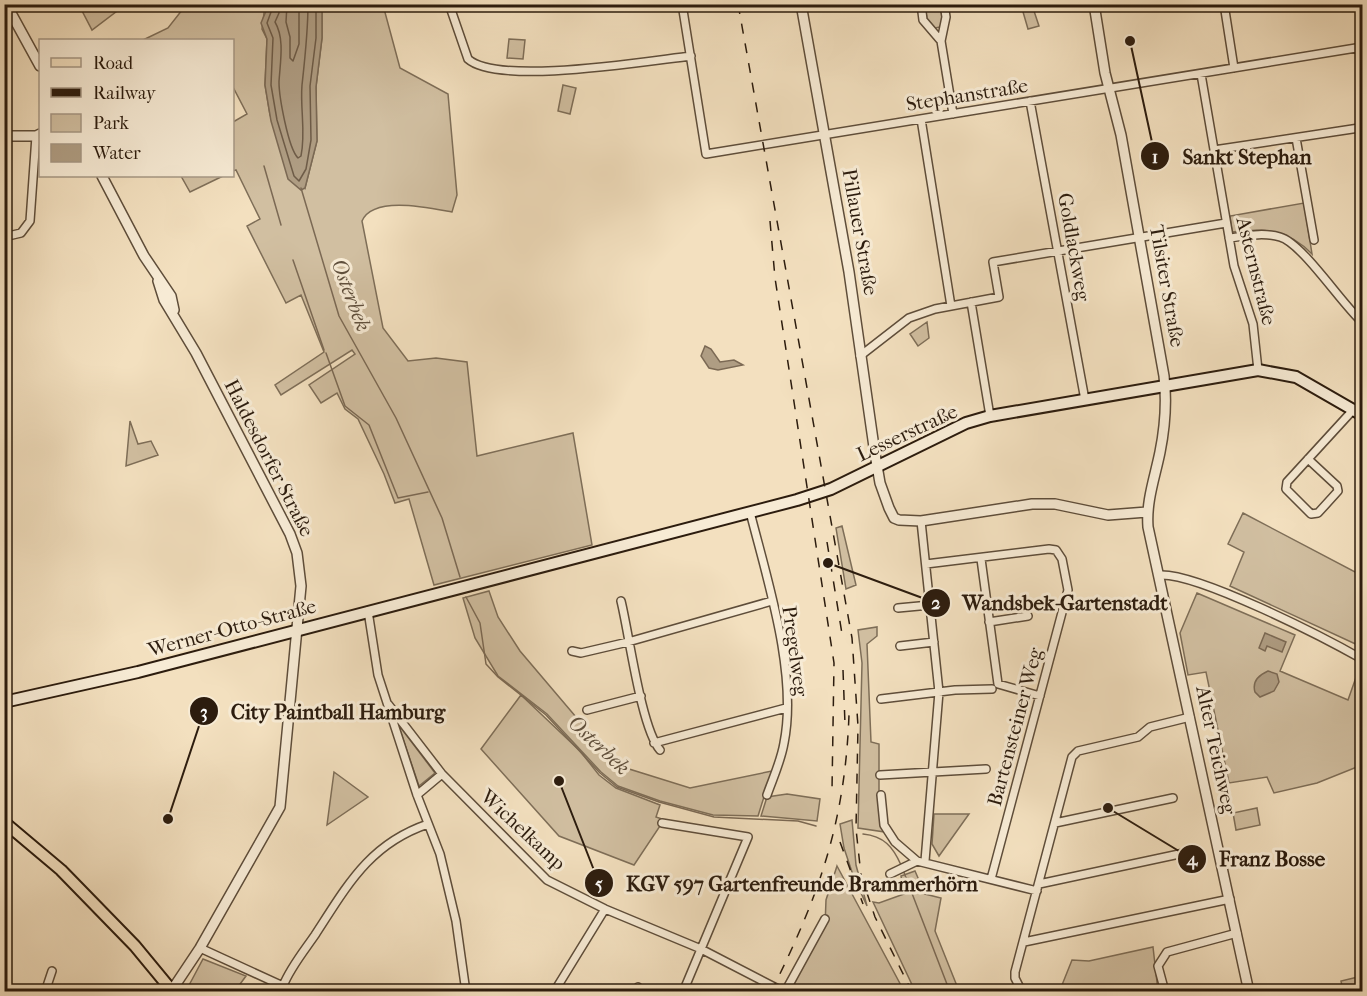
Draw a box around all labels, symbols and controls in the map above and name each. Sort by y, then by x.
legend [39,39,234,177]
text: Road [93,53,133,74]
street label: Stephanstraße [904,74,1030,116]
text: Railway [93,83,157,104]
text: Park [93,113,130,134]
callout: Sankt Stephan [1140,137,1323,176]
text: Water [92,143,141,164]
text: Sankt Stephan [1182,145,1312,169]
text: 1 [1152,147,1158,168]
street label: Pillauer Straße [838,167,882,297]
street label: Goldlackweg [1053,191,1095,303]
street label: Asternstraße [1231,214,1281,328]
street label: Tilsiter Straße [1145,223,1189,349]
water label: Osterbek [326,255,376,335]
street label: Haldesdorfer Straße [219,376,319,540]
street label: Lesserstraße [853,400,961,466]
callout: Wandsbek-Gartenstadt [921,583,1180,622]
text: Wandsbek-Gartenstadt [961,591,1168,615]
text: 2 [931,593,941,614]
street label: Werner-Otto-Straße [144,594,319,662]
street label: Pregelweg [777,604,813,698]
street label: Bartensteiner Weg [983,645,1047,809]
street label: Alter Teichweg [1191,683,1241,816]
callout: City Paintball Hamburg [189,692,457,731]
text: City Paintball Hamburg [231,700,446,724]
text: 3 [200,702,208,723]
water label: Osterbek [563,710,635,780]
street label: Wichelkamp [475,784,570,875]
callout: Franz Bosse [1177,839,1337,878]
text: Franz Bosse [1218,847,1326,871]
text: 4 [1186,849,1199,870]
callout: KGV 597 Gartenfreunde Brammerhörn [584,864,990,903]
text: KGV 597 Gartenfreunde Brammerhörn [626,872,979,896]
text: 5 [595,874,603,895]

